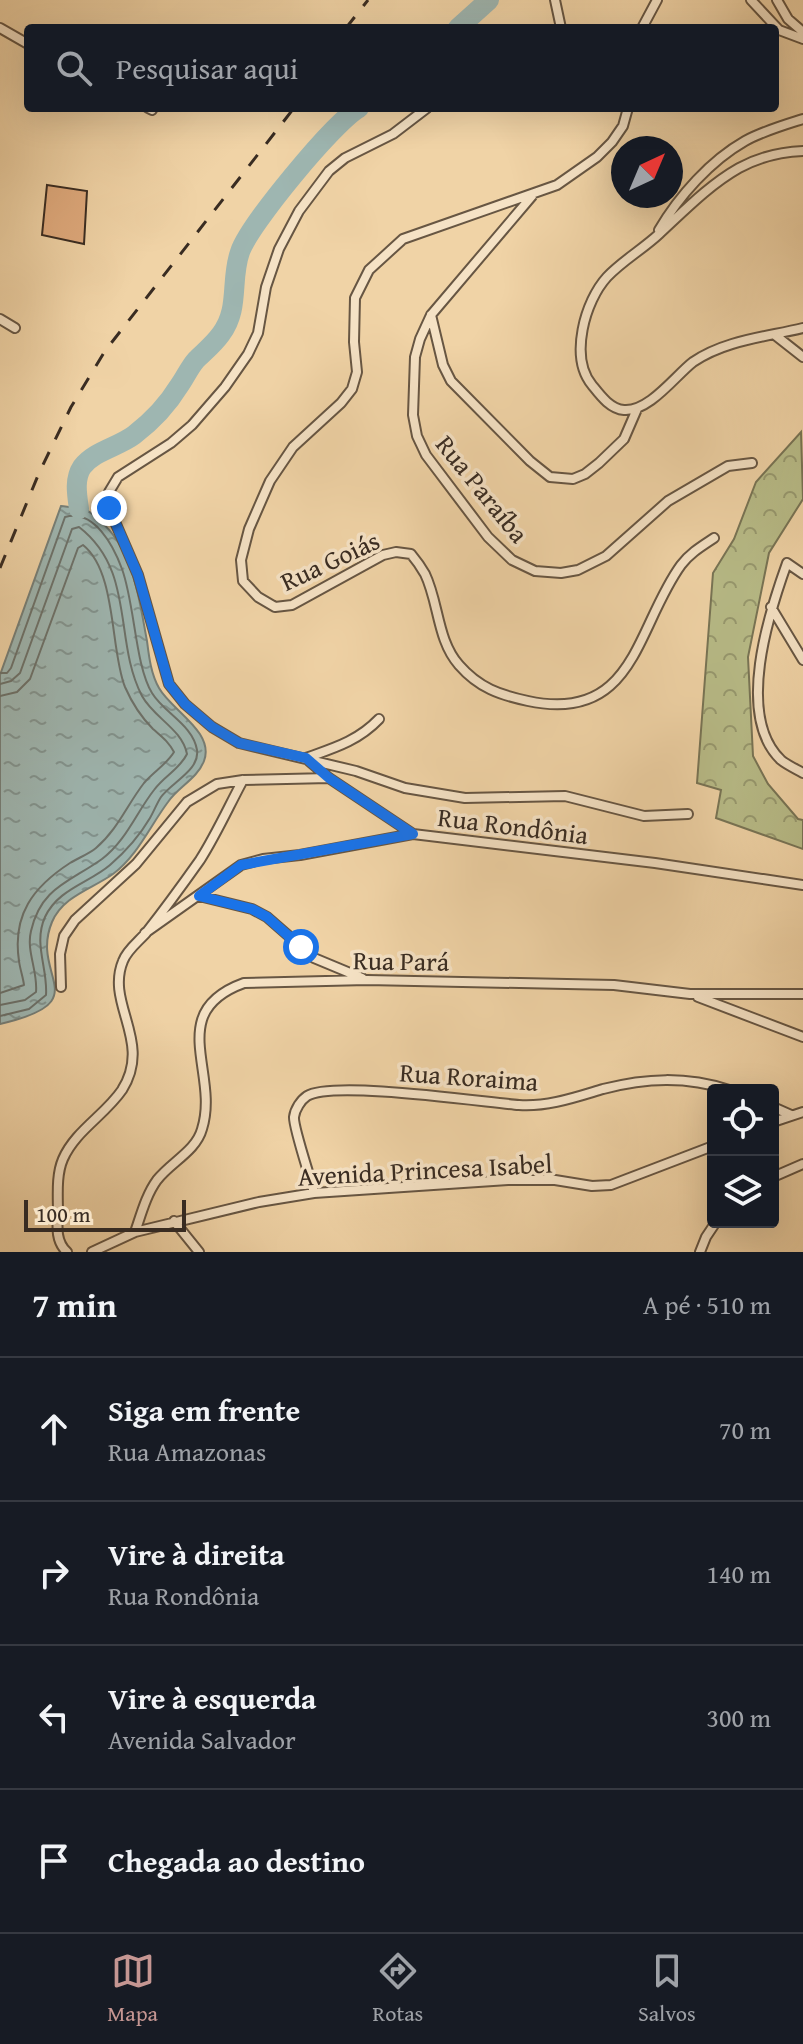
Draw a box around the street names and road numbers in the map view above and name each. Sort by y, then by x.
street label: Rua Paraíba [427,426,539,552]
street label: Rua Goiás [274,521,386,601]
street label: Rua Rondônia [436,797,591,854]
street label: Rua Pará [353,940,450,981]
street label: Rua Roraima [398,1052,540,1101]
street label: Avenida Princesa Isabel [297,1143,553,1196]

